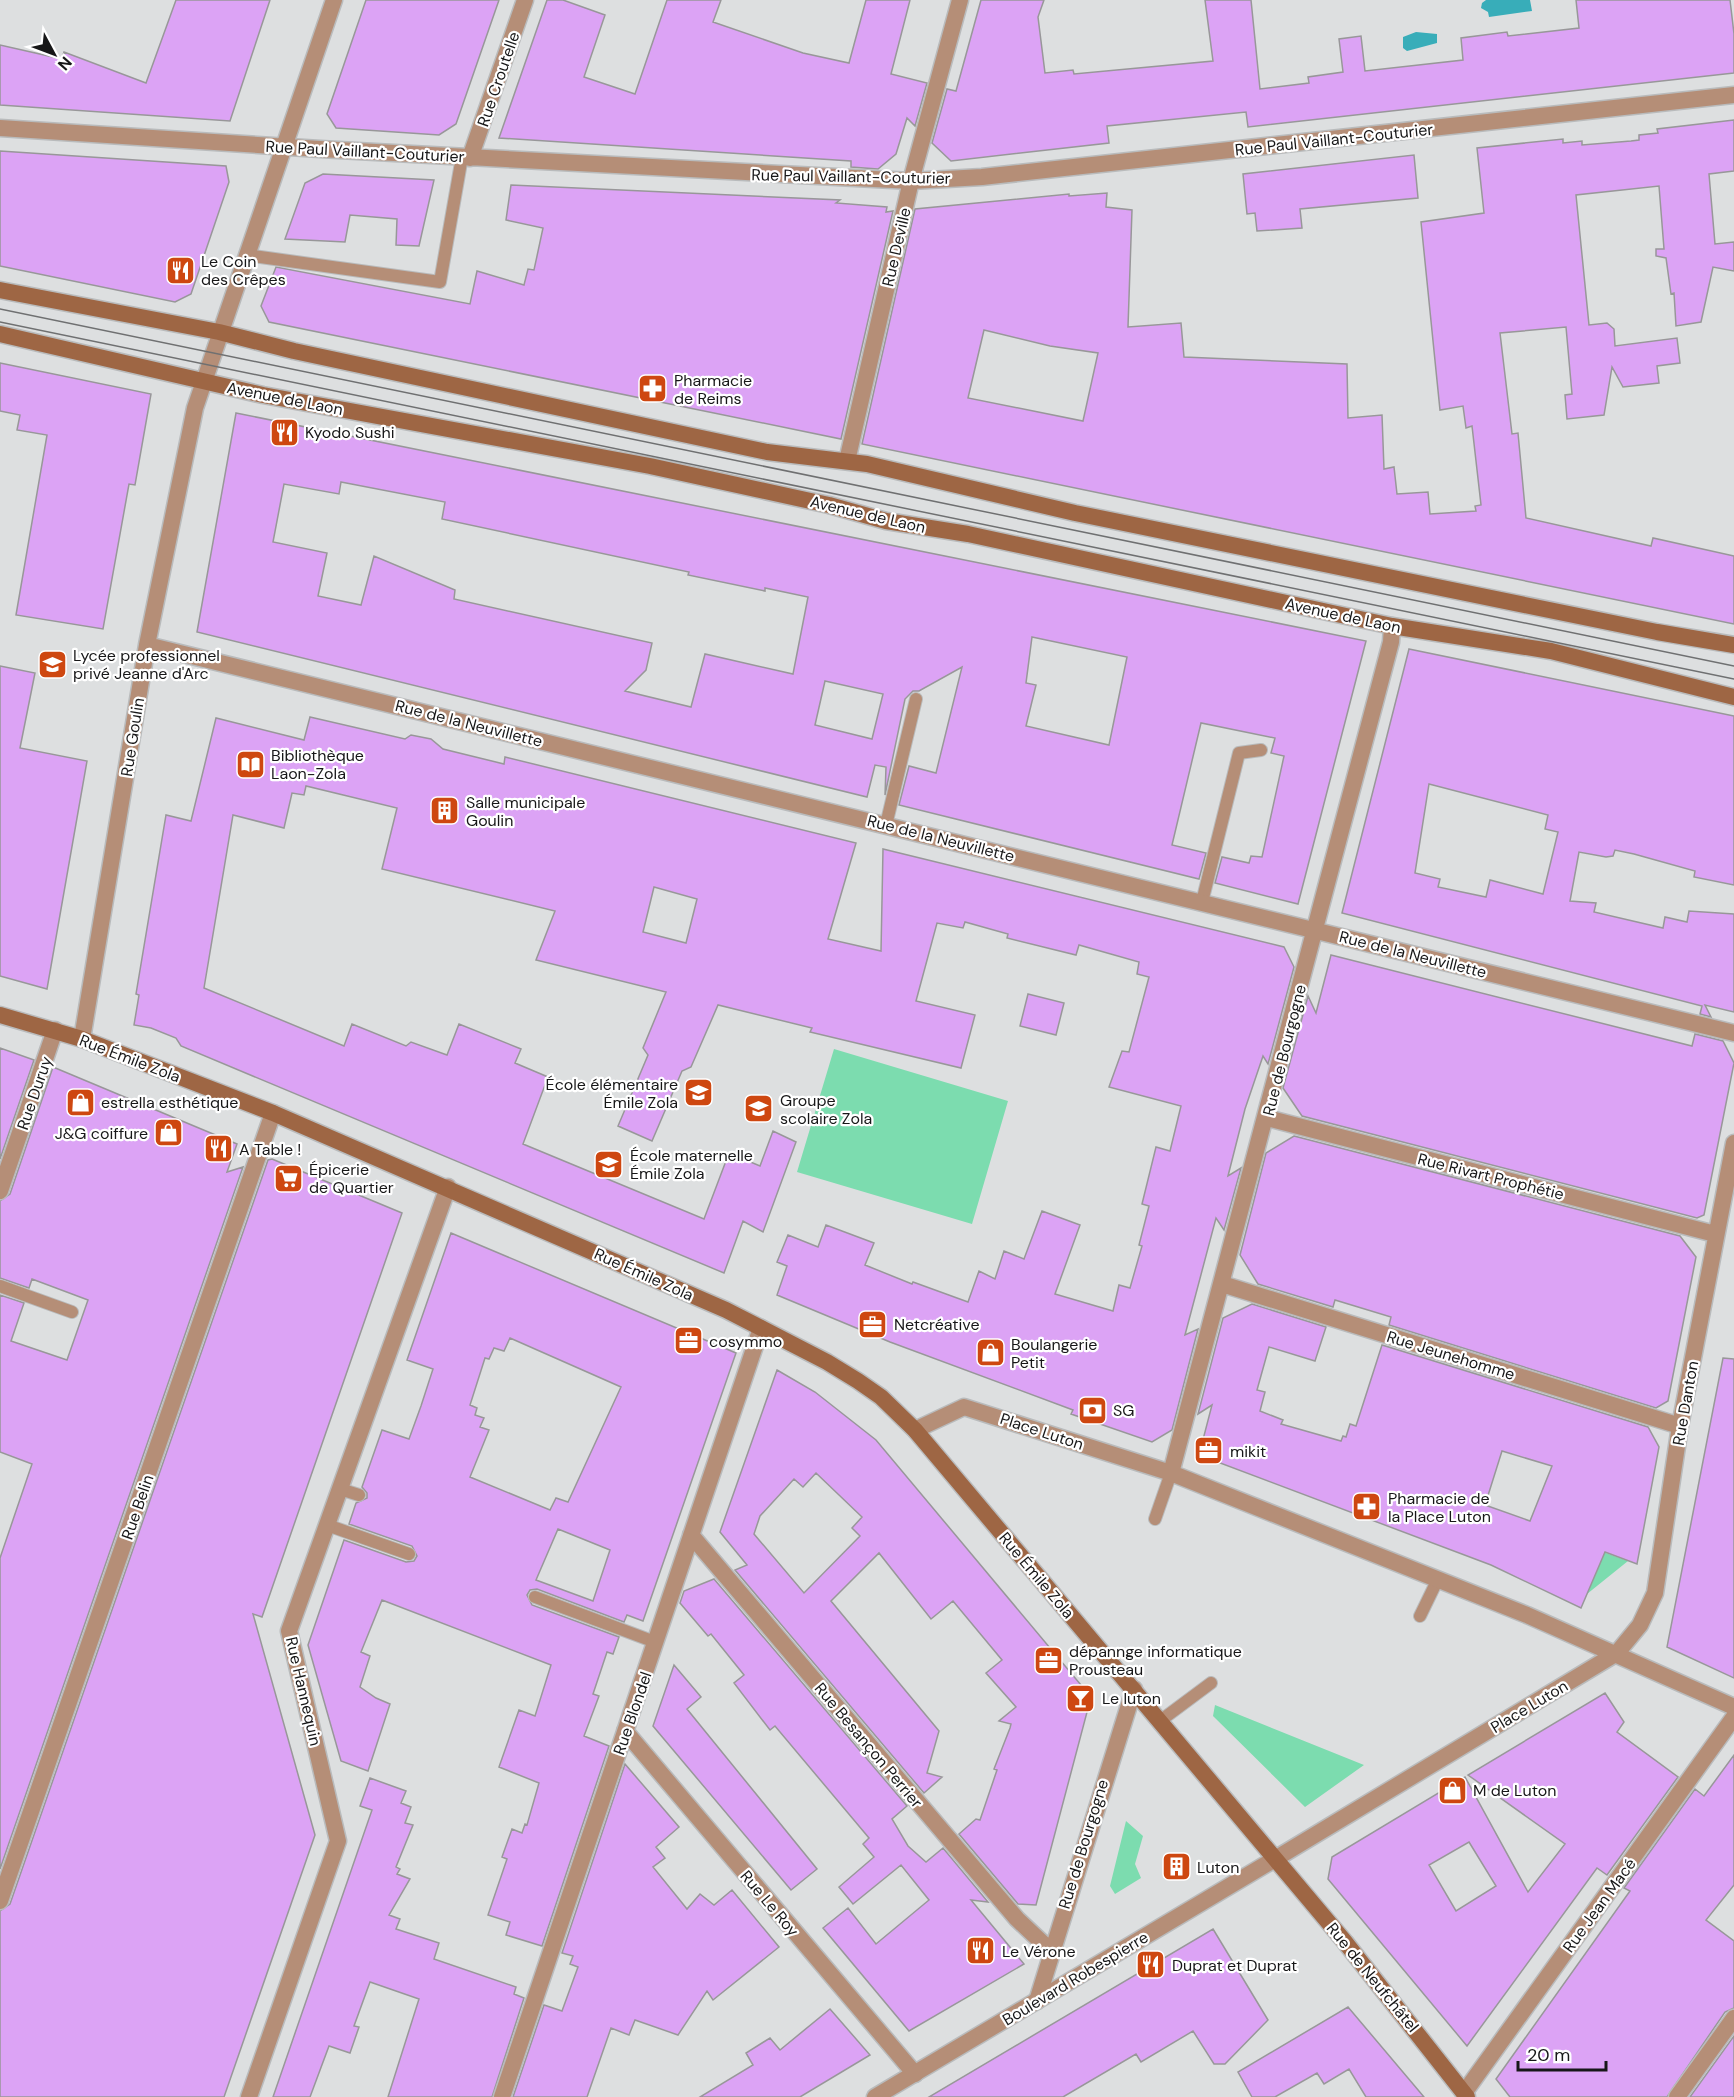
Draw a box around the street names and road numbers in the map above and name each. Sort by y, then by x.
street label: Rue Croutelle [472,29,525,129]
street label: Rue Paul Vaillant-Couturier [1234,119,1434,160]
street label: Rue Paul Vaillant-Couturier [265,136,465,167]
street label: Rue Paul Vaillant-Couturier [751,164,951,189]
street label: Rue Deville [877,206,916,289]
street label: Avenue de Laon [225,377,345,420]
street label: Avenue de Laon [808,491,928,538]
street label: Avenue de Laon [1283,593,1403,638]
street label: Rue de la Neuvillette [393,695,545,752]
street label: Rue Goulin [116,696,149,778]
street label: Rue de la Neuvillette [865,810,1017,867]
street label: Rue de la Neuvillette [1337,926,1489,983]
street label: Rue de Bourgogne [1258,982,1311,1118]
street label: Rue Émile Zola [76,1030,183,1087]
street label: Rue Duruy [12,1054,57,1133]
street label: Rue Rivart Prophétie [1415,1148,1566,1205]
street label: Rue Émile Zola [591,1243,697,1306]
street label: Rue Jeunehomme [1384,1326,1517,1385]
street label: Rue Danton [1668,1359,1703,1447]
street label: Place Luton [998,1408,1086,1455]
street label: Rue Belin [117,1472,158,1542]
street label: Rue Émile Zola [994,1528,1079,1623]
street label: Rue Hannequin [281,1635,326,1748]
street label: Rue Blondel [608,1669,656,1758]
street label: Place Luton [1487,1675,1572,1738]
street label: Rue Besançon Perrier [810,1678,927,1812]
street label: Rue de Bourgogne [1054,1777,1113,1911]
street label: Rue Jean Macé [1558,1854,1641,1957]
street label: Rue Le Roy [736,1866,804,1941]
street label: Rue de Neufchâtel [1322,1918,1423,2037]
street label: Boulevard Robespierre [998,1927,1152,2030]

